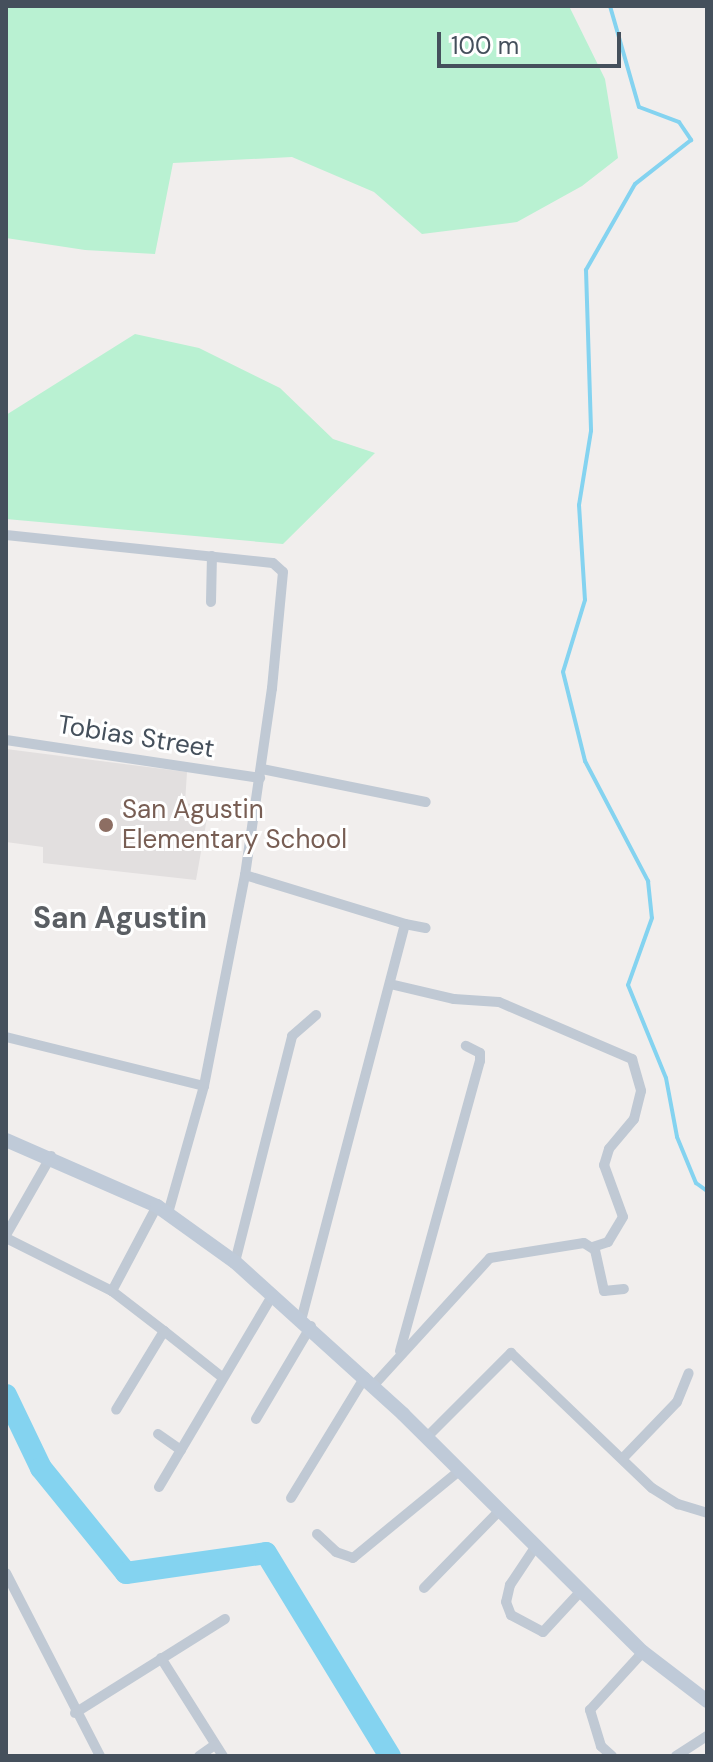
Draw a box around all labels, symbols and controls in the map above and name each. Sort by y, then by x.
scale bar [441,16,625,66]
text: 100 m [451,30,519,61]
street label: Tobias Street [56,709,216,765]
place label: San Agustin Elementary School [122,794,347,856]
marker: San Agustin Elementary School [97,816,115,834]
district label: San Agustin [33,900,207,936]

